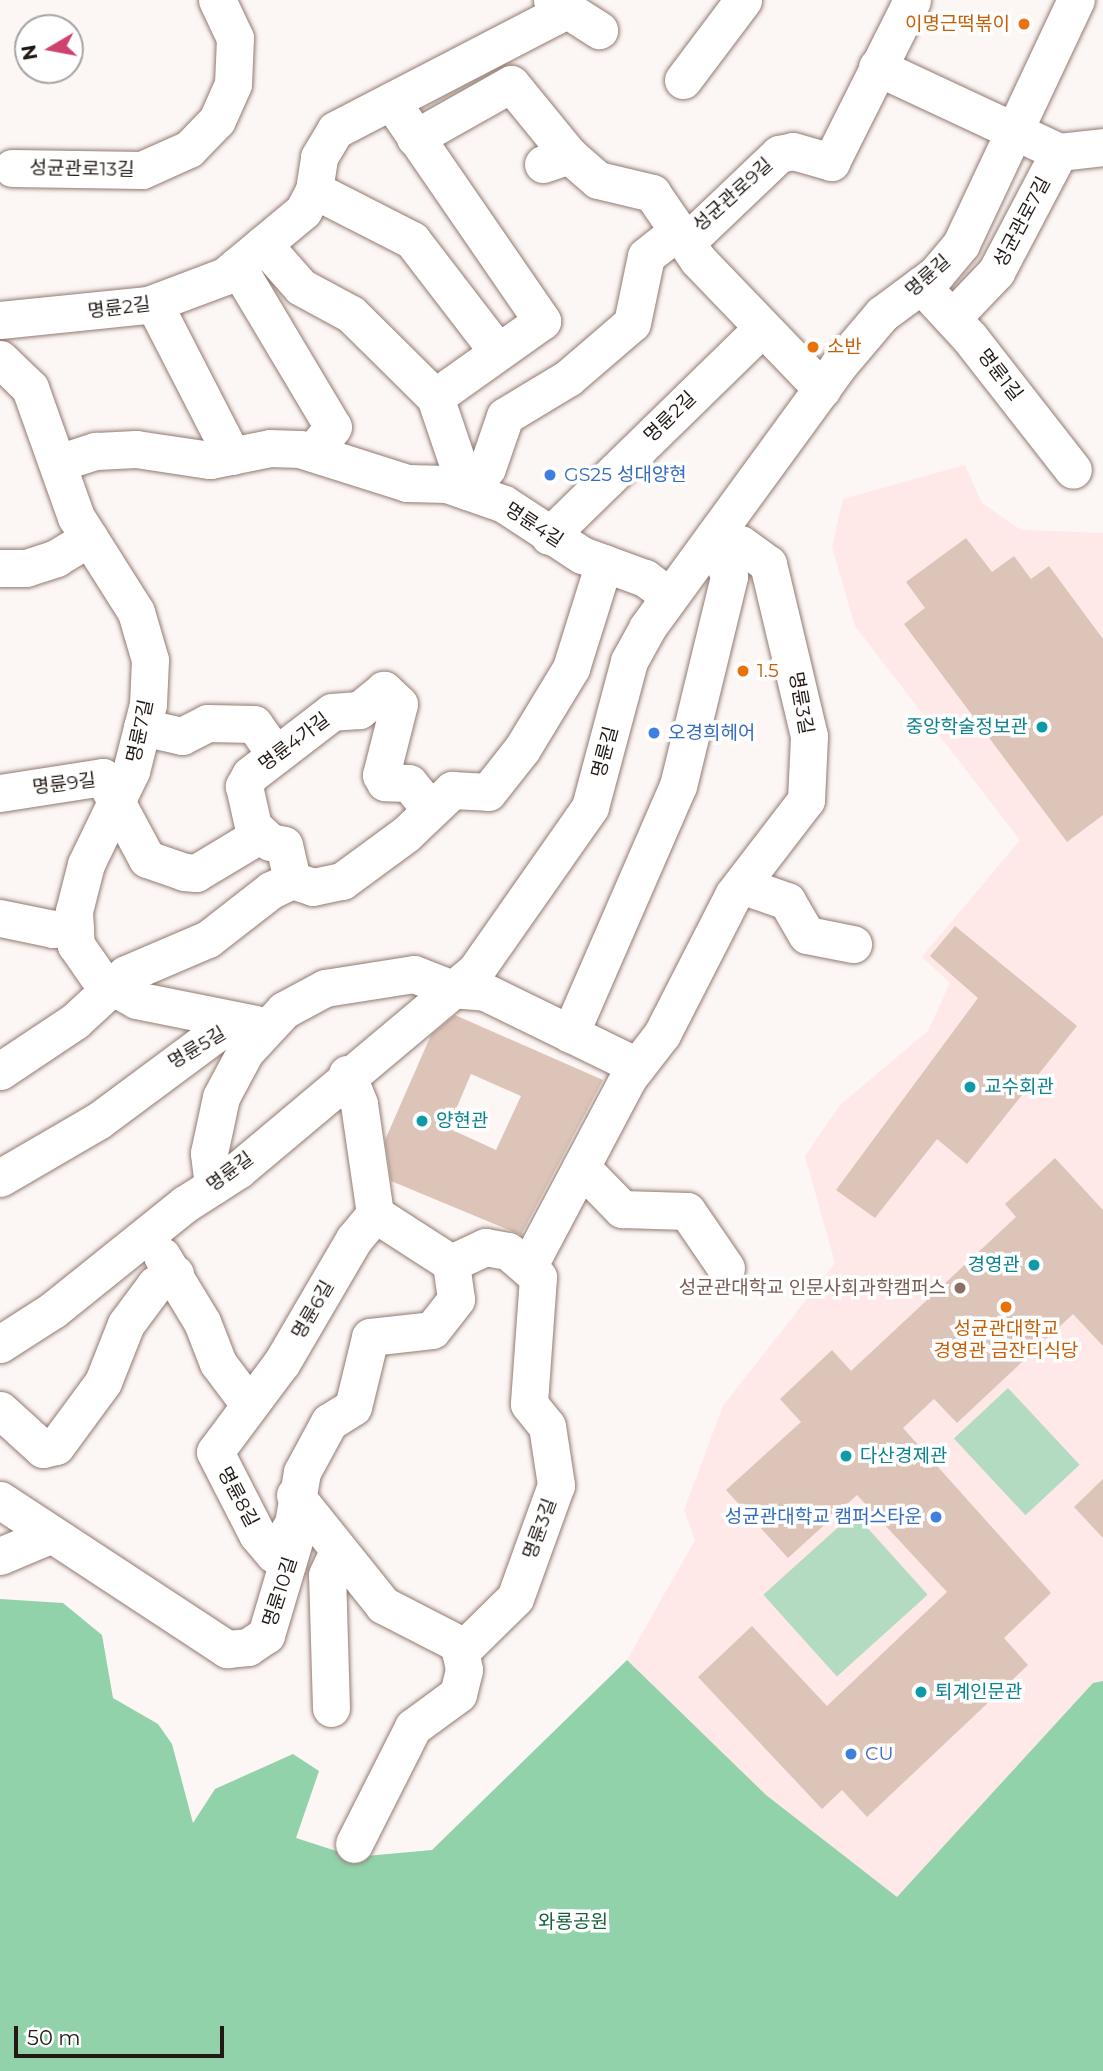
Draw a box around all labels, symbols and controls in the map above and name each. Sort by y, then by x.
place label: 이명근떡볶이 [905,13,1010,35]
north arrow [14,14,84,84]
marker: 이명근떡볶이 [1016,16,1032,32]
text: N [17,43,42,62]
street label: 성균관로9길 [689,153,777,237]
street label: 성균관로13길 [29,157,135,181]
street label: 성균관로7길 [989,173,1055,271]
street label: 명륜길 [901,250,955,302]
street label: 명륜2길 [86,293,152,323]
place label: 소반 [827,336,862,358]
marker: 소반 [805,339,821,355]
street label: 명륜1길 [973,345,1027,405]
street label: 명륜2길 [639,387,701,447]
place label: GS25 성대양현 [564,464,687,486]
marker: GS25 성대양현 [542,467,558,483]
street label: 명륜4길 [501,498,567,552]
place label: 1.5 [757,660,779,682]
marker: 1.5 [735,663,751,679]
street label: 명륜3길 [784,670,818,736]
street label: 명륜7길 [122,698,158,764]
street label: 명륜4가길 [254,708,334,776]
place label: 중앙학술정보관 [906,716,1028,738]
marker: 중앙학술정보관 [1034,719,1050,735]
place label: 오경희헤어 [668,722,755,744]
street label: 명륜길 [587,724,623,780]
marker: 오경희헤어 [646,725,662,741]
street label: 명륜9길 [31,769,97,799]
street label: 명륜5길 [164,1022,230,1074]
place label: 교수회관 [984,1076,1054,1098]
marker: 교수회관 [962,1079,978,1095]
place label: 양현관 [436,1110,488,1132]
marker: 양현관 [414,1113,430,1129]
street label: 명륜길 [202,1147,258,1197]
place label: 경영관 [968,1254,1020,1276]
marker: 경영관 [1026,1257,1042,1273]
street label: 명륜6길 [287,1277,339,1343]
place label: 성균관대학교 인문사회과학캠퍼스 [679,1277,946,1299]
marker: 성균관대학교 인문사회과학캠퍼스 [952,1280,968,1296]
marker: 성균관대학교 경영관 금잔디식당 [998,1299,1014,1315]
place label: 성균관대학교 경영관 금잔디식당 [934,1318,1078,1362]
place label: 다산경제관 [860,1445,947,1467]
marker: 다산경제관 [838,1448,854,1464]
street label: 명륜8길 [213,1463,263,1531]
street label: 명륜3길 [518,1495,562,1563]
place label: 성균관대학교 캠퍼스타운 [725,1506,922,1528]
marker: 성균관대학교 캠퍼스타운 [928,1509,944,1525]
street label: 명륜10길 [258,1554,302,1630]
place label: 퇴계인문관 [935,1681,1022,1703]
marker: 퇴계인문관 [913,1684,929,1700]
place label: CU [865,1743,894,1765]
marker: CU [843,1746,859,1762]
park label: 와룡공원 [538,1911,608,1933]
scale bar [18,2011,228,2056]
text: 50 m [27,2025,81,2050]

